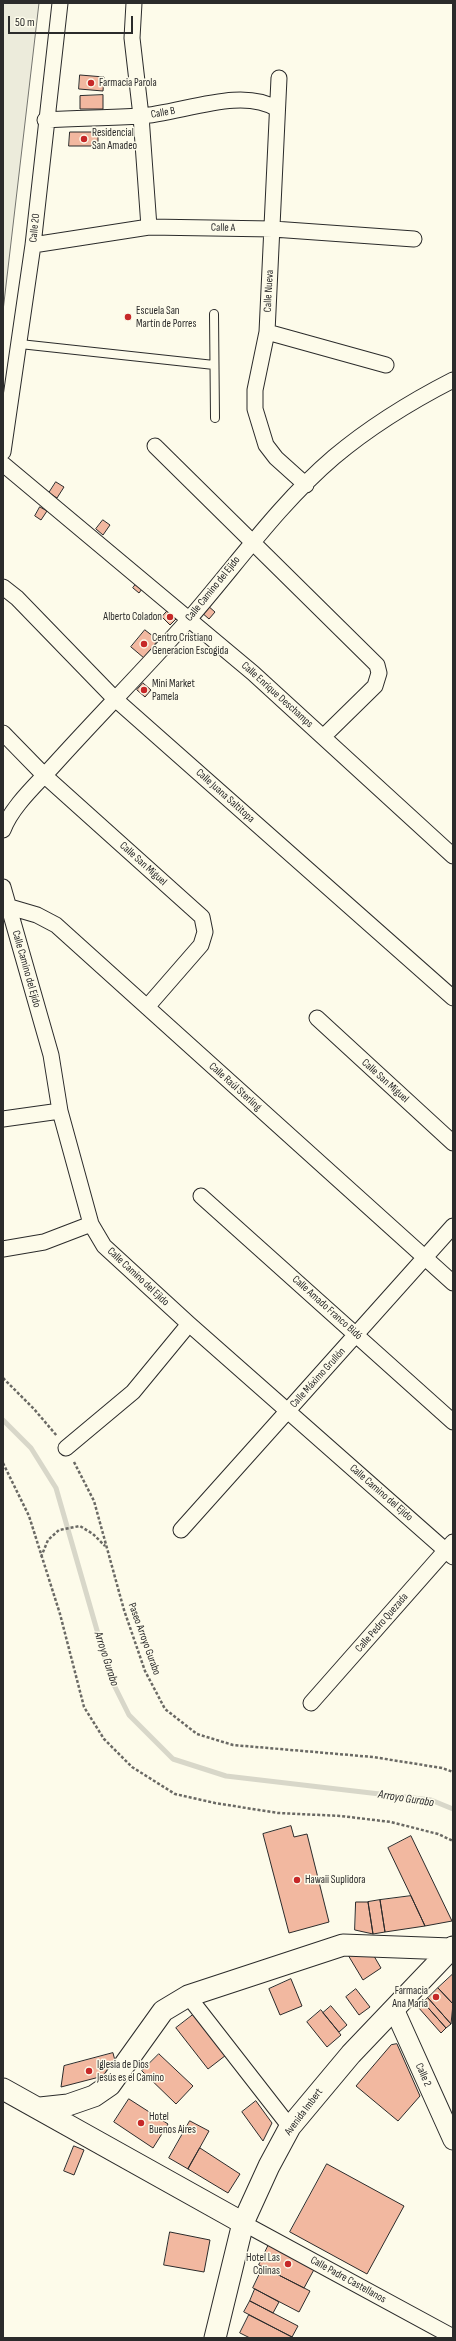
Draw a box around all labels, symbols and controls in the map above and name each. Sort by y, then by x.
scale bar [10,8,135,34]
text: 50 m [15,15,35,30]
place label: Farmacia Parola [99,76,157,90]
marker: Farmacia Parola [86,78,96,88]
street label: Calle B [150,104,176,122]
place label: Residencial San Amadeo [92,126,137,152]
marker: Residencial San Amadeo [79,134,89,144]
street label: Calle 20 [27,213,43,243]
street label: Calle A [211,221,235,235]
street label: Calle Nueva [261,269,277,313]
place label: Escuela San Martín de Porres [136,304,196,330]
marker: Escuela San Martín de Porres [123,312,133,322]
street label: Calle Camino del Ejido [183,554,243,624]
place label: Alberto Coladon [103,610,162,624]
marker: Alberto Coladon [165,612,175,622]
place label: Centro Cristiano Generacion Escogida [152,631,228,657]
marker: Centro Cristiano Generacion Escogida [139,639,149,649]
street label: Calle Enrique Deschamps [238,659,316,731]
place label: Mini Market Pamela [152,677,195,703]
marker: Mini Market Pamela [139,685,149,695]
street label: Calle Juana Saltitopa [193,766,257,826]
street label: Calle San Miguel [117,839,169,889]
street label: Calle Camino del Ejido [9,929,43,1009]
street label: Calle San Miguel [359,1056,411,1106]
street label: Calle Raúl Sterling [206,1060,264,1114]
street label: Calle Camino del Ejido [104,1245,172,1309]
street label: Calle Amado Franco Bidó [289,1273,365,1343]
street label: Calle Máximo Grullón [287,1345,349,1411]
street label: Calle Camino del Ejido [347,1462,415,1524]
street label: Calle Pedro Quezada [353,1591,411,1655]
street label: Paseo Arroyo Gurabo [125,1601,163,1677]
water label: Arroyo Gurabo [90,1630,122,1688]
water label: Arroyo Gurabo [377,1787,435,1811]
place label: Hawaii Suplidora [305,1873,365,1887]
marker: Hawaii Suplidora [292,1875,302,1885]
place label: Farmacia Ana Maria [392,1984,428,2010]
marker: Farmacia Ana Maria [431,1992,441,2002]
place label: Iglesia de Dios Jesús es el Camino [97,2058,164,2084]
street label: Calle 2 [412,2061,434,2089]
marker: Iglesia de Dios Jesús es el Camino [84,2066,94,2076]
street label: Avenida Imbert [282,2086,326,2138]
place label: Hotel Buenos Aires [149,2110,196,2136]
marker: Hotel Buenos Aires [136,2118,146,2128]
place label: Hotel Las Colinas [246,2251,280,2277]
street label: Calle Padre Castellanos [308,2254,388,2306]
marker: Hotel Las Colinas [283,2259,293,2269]

